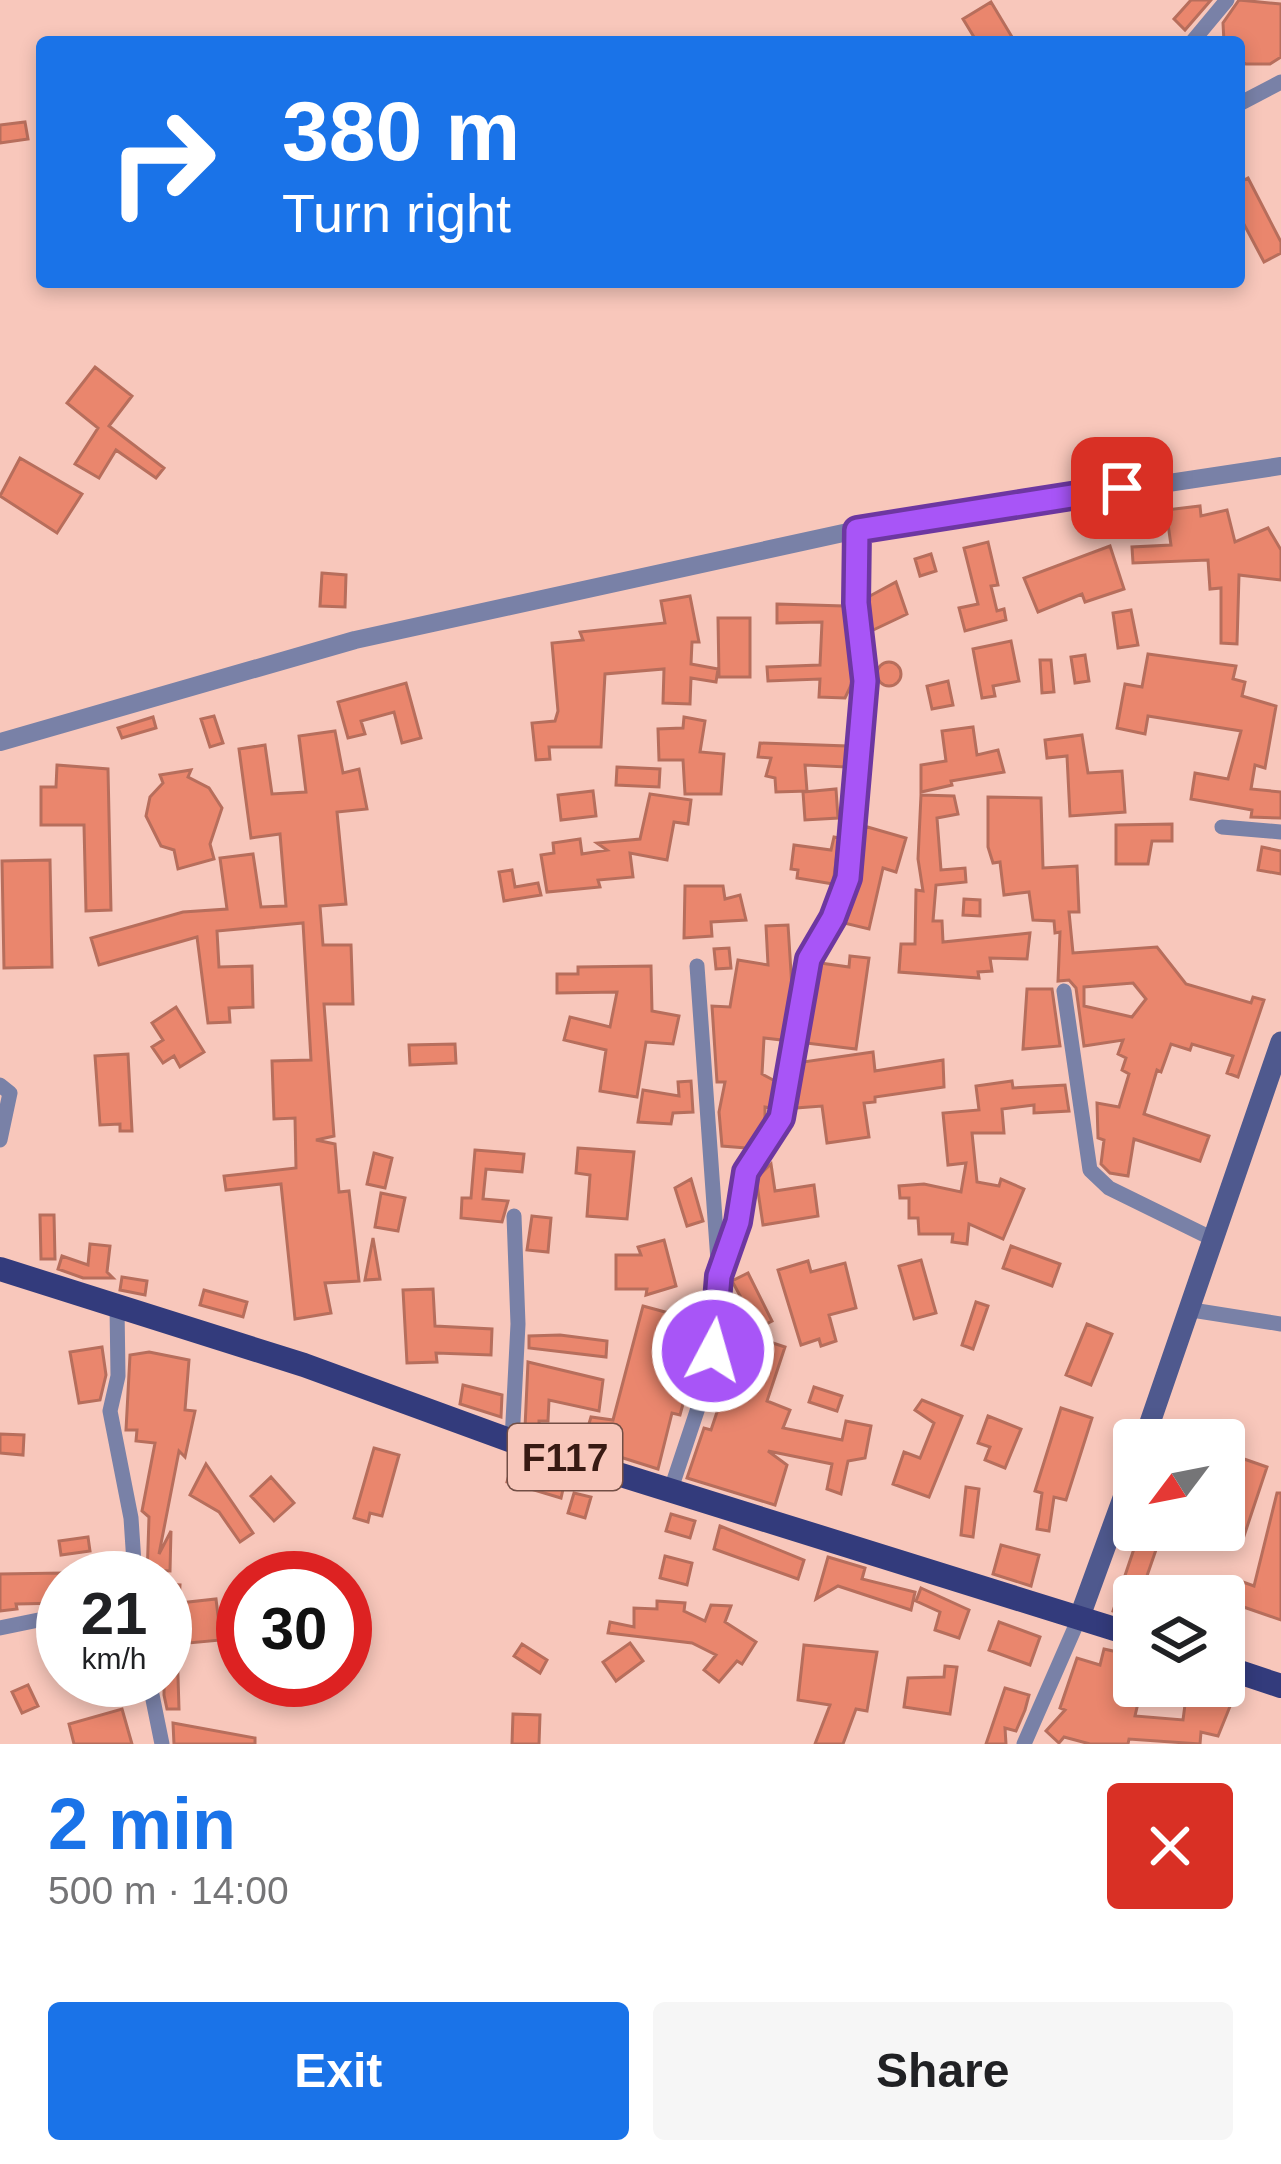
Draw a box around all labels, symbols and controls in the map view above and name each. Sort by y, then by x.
icon: right [84,84,240,240]
text: 380 m [282,84,520,178]
text: Turn right [282,183,511,243]
pin [1071,437,1173,539]
icon: arrive [1089,455,1155,521]
position arrow [650,1288,776,1414]
north arrow [1113,1419,1245,1551]
map controls [1113,1419,1245,1707]
road number: F117 [508,1424,622,1490]
speed limit sign: 30 [216,1551,372,1707]
button: layers [1113,1575,1245,1707]
text: 21 [81,1580,147,1647]
text: km/h [81,1642,147,1675]
button: close [1107,1783,1233,1909]
text: 2 min [48,1784,236,1864]
text: 500 m · 14:00 [48,1869,289,1912]
button: Exit [48,2002,629,2140]
button: Share [653,2002,1233,2140]

